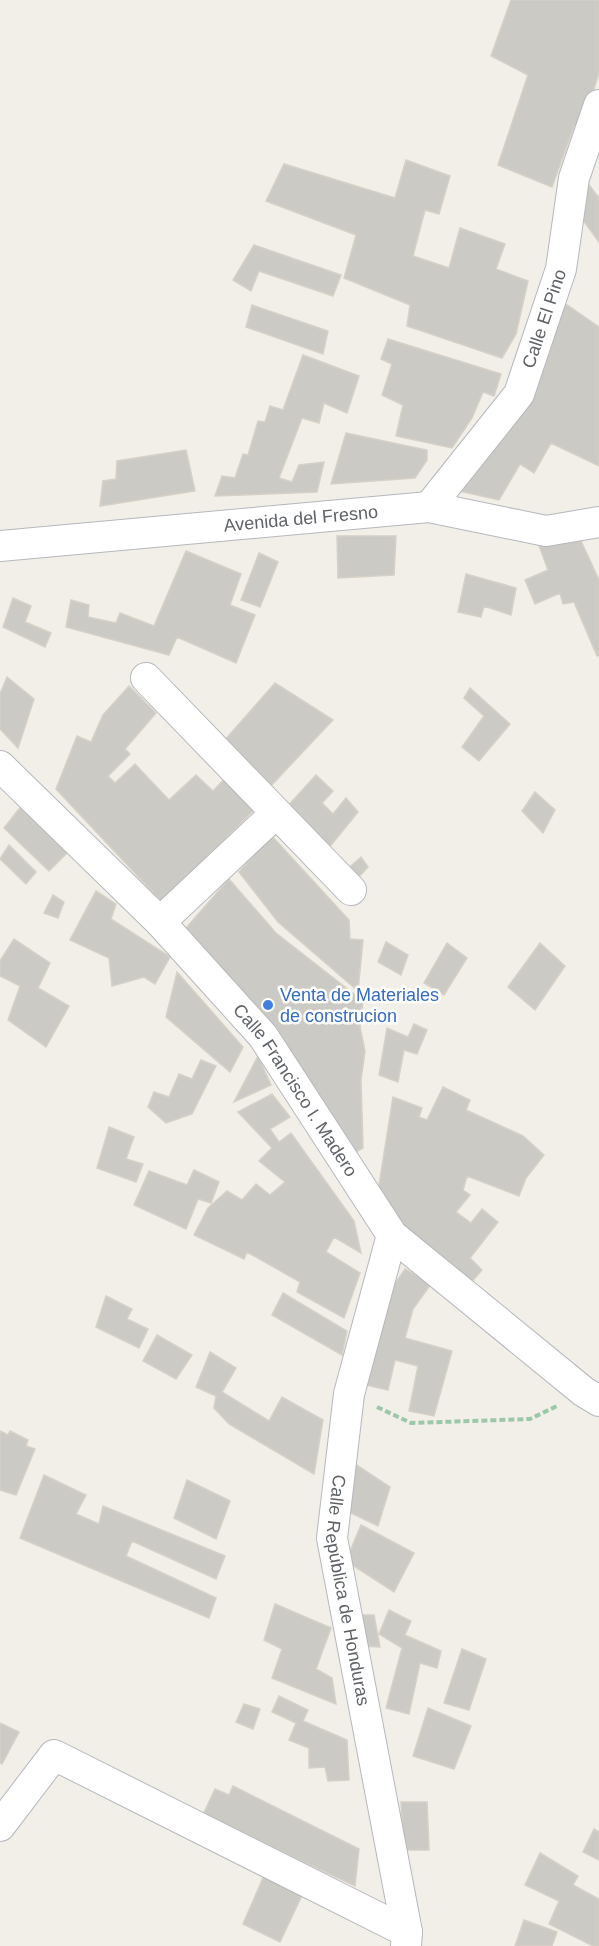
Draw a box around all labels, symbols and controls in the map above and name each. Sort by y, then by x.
street label: Calle El Pino [518,267,570,371]
street label: Avenida del Fresno [223,502,379,536]
place label: Venta de Materiales de construcion [280,985,439,1026]
marker: Venta de Materiales de construcion [261,998,275,1012]
street label: Calle Francisco I. Madero [229,1000,361,1180]
street label: Calle República de Honduras [321,1473,374,1707]

